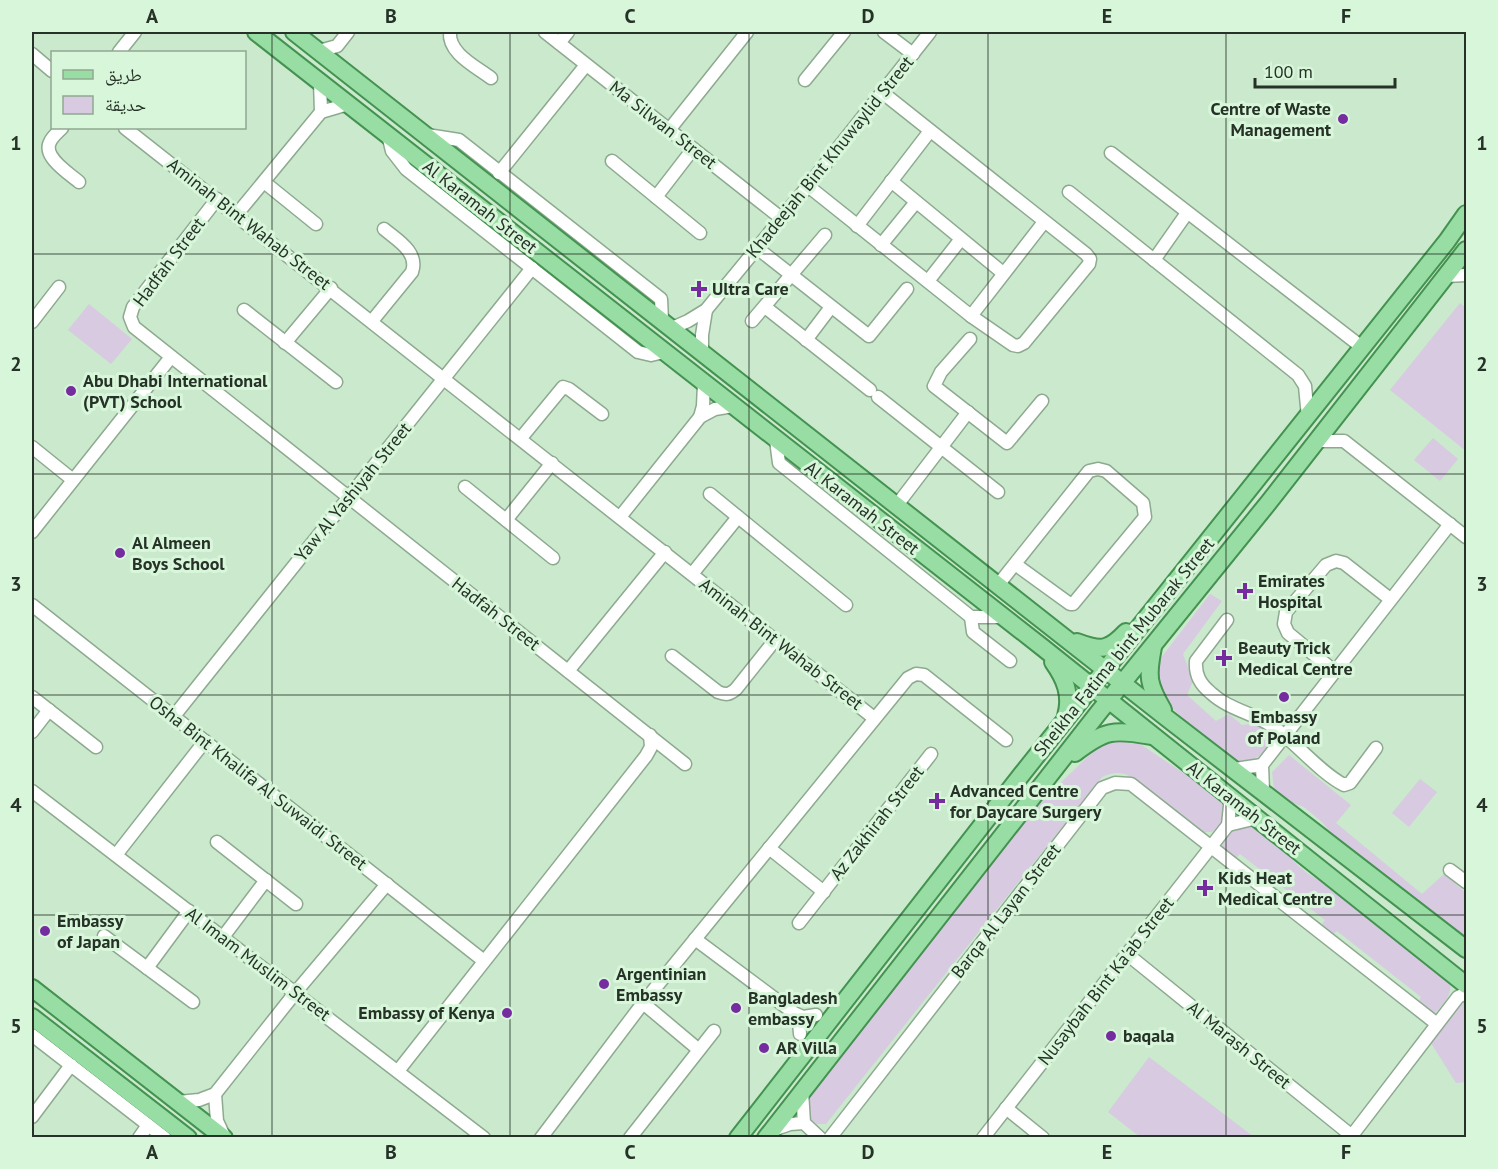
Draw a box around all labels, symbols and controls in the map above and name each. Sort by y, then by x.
text: A [146,3,159,29]
text: B [385,3,397,29]
text: C [624,3,636,29]
text: D [862,3,875,29]
text: E [1102,3,1112,29]
text: F [1341,3,1351,29]
legend [51,51,246,129]
street label: Khadeejah Bint Khuwaylid Street [741,51,918,262]
scale bar [1255,51,1394,89]
text: 100 m [1264,60,1313,83]
text: طريق [105,63,142,86]
street label: Ma Silwan Street [605,75,722,174]
text: حديقة [105,93,146,116]
place label: Centre of Waste Management [1210,97,1332,141]
marker: Centre of Waste Management [1336,112,1350,126]
text: 1 [10,130,22,156]
text: 1 [1476,130,1488,156]
street label: Aminah Bint Wahab Street [163,153,336,295]
street label: Al Karamah Street [418,155,542,259]
street label: Hadfah Street [128,212,210,311]
place label: Ultra Care [712,277,789,300]
marker: Ultra Care [690,280,708,298]
text: 2 [10,351,22,377]
text: 2 [1476,351,1488,377]
place label: Abu Dhabi International (PVT) School [83,369,268,413]
marker: Abu Dhabi International (PVT) School [64,384,78,398]
street label: Yaw Al Yashiyah Street [289,417,416,566]
street label: Al Karamah Street [800,456,924,560]
place label: Al Almeen Boys School [132,531,225,575]
street label: Sheikha Fatima bint Mubarak Street [1028,533,1219,761]
marker: Al Almeen Boys School [113,546,127,560]
place label: Emirates Hospital [1258,569,1325,613]
text: 3 [10,571,22,597]
text: 3 [1476,571,1488,597]
street label: Hadfah Street [447,572,545,655]
street label: Aminah Bint Wahab Street [695,573,868,715]
marker: Emirates Hospital [1236,582,1254,600]
place label: Beauty Trick Medical Centre [1238,636,1353,680]
marker: Beauty Trick Medical Centre [1215,649,1233,667]
street label: Osha Bint Khalifa Al Suwaidi Street [145,690,372,875]
marker: Embassy of Poland [1277,690,1291,704]
place label: Embassy of Poland [1248,705,1320,749]
street label: Al Karamah Street [1182,756,1306,860]
street label: Az Zakhirah Street [825,761,929,885]
place label: Advanced Centre for Daycare Surgery [950,779,1102,823]
text: 4 [10,792,22,818]
marker: Advanced Centre for Daycare Surgery [928,792,946,810]
text: 4 [1476,792,1488,818]
street label: Barqa Al Layan Street [946,839,1065,983]
place label: Kids Heat Medical Centre [1218,866,1333,910]
marker: Kids Heat Medical Centre [1196,879,1214,897]
street label: Nusaybah Bint Ka'ab Street [1033,892,1179,1070]
street label: Al Imam Muslim Street [181,902,335,1026]
place label: Embassy of Japan [57,909,124,953]
marker: Embassy of Japan [38,924,52,938]
place label: Argentinian Embassy [616,962,706,1006]
marker: Argentinian Embassy [597,977,611,991]
place label: Bangladesh embassy [748,986,838,1030]
street label: Al Marash Street [1183,996,1296,1094]
place label: Embassy of Kenya [358,1001,495,1024]
marker: Bangladesh embassy [729,1001,743,1015]
marker: Embassy of Kenya [500,1006,514,1020]
text: 5 [10,1013,22,1039]
text: 5 [1476,1013,1488,1039]
place label: baqala [1123,1024,1174,1047]
marker: baqala [1104,1029,1118,1043]
place label: AR Villa [776,1036,837,1059]
marker: AR Villa [757,1041,771,1055]
text: A [146,1139,159,1165]
text: B [385,1139,397,1165]
text: C [624,1139,636,1165]
text: D [862,1139,875,1165]
text: E [1102,1139,1112,1165]
text: F [1341,1139,1351,1165]

